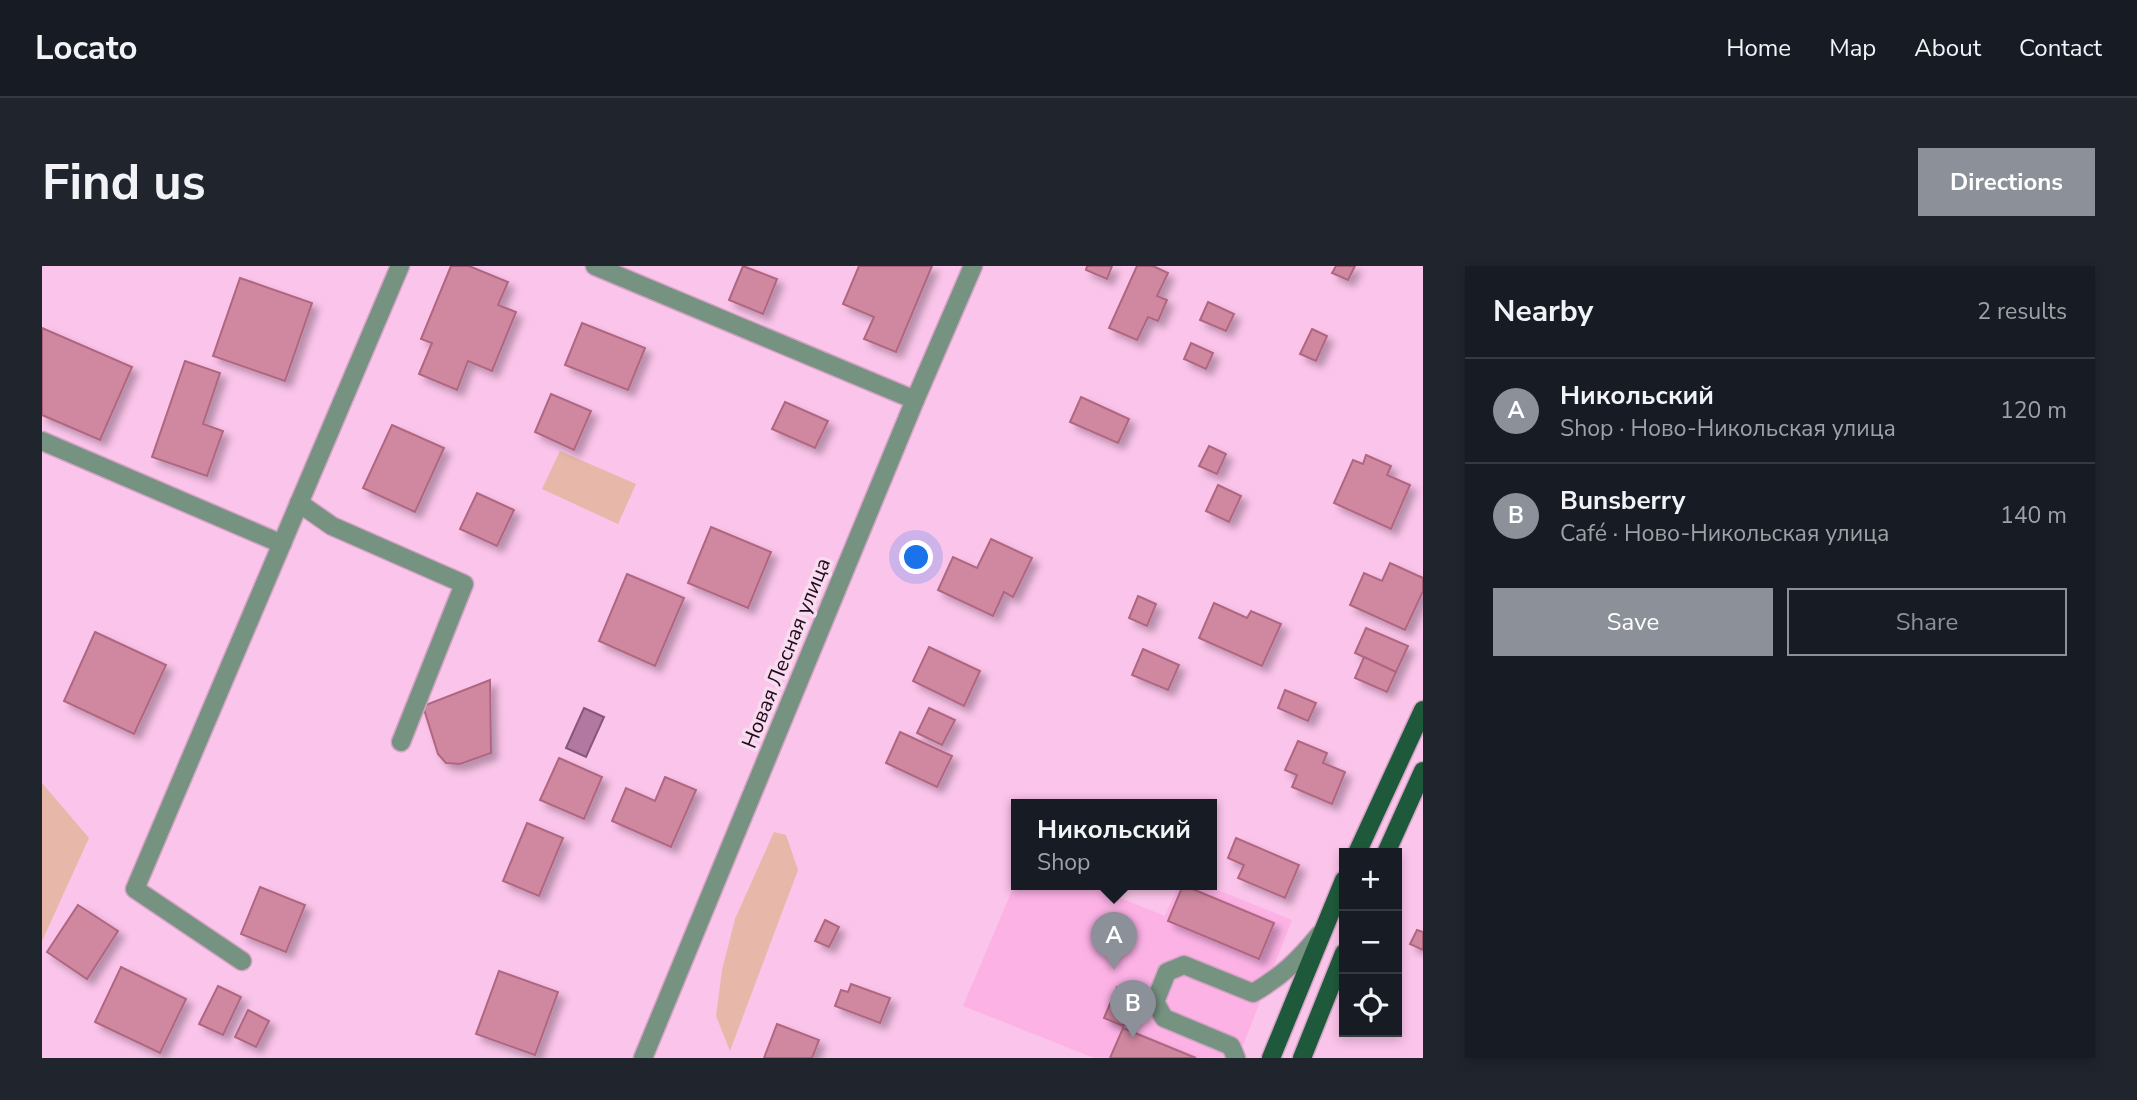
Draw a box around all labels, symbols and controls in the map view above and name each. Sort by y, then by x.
text: Locato [35,26,137,71]
text: Home [1726,32,1791,64]
text: Map [1829,32,1876,64]
text: About [1914,32,1981,64]
text: Contact [2019,32,2102,64]
button: Directions [1918,148,2095,216]
text: Find us [42,149,206,216]
text: Nearby [1493,291,1593,332]
text: 2 results [1977,296,2067,327]
text: Никольский [1560,378,1714,413]
text: A [1507,395,1525,426]
text: 120 m [2000,395,2067,426]
text: Shop · Ново-Никольская улица [1560,413,1896,444]
text: Bunsberry [1560,483,1685,518]
text: B [1508,500,1524,531]
text: 140 m [2000,500,2067,531]
text: Café · Ново-Никольская улица [1560,518,1889,549]
your location [899,540,933,574]
street label: Новая Лесная улица [735,554,837,752]
button: Save [1493,588,1773,656]
button: Share [1787,588,2067,656]
popup [1011,799,1217,890]
text: Никольский [1037,812,1191,847]
text: Shop [1037,847,1090,878]
map controls [1339,848,1402,1037]
button: + [1339,848,1402,911]
button: − [1339,911,1402,974]
pin: A [1091,912,1137,970]
button: locate [1339,974,1402,1037]
pin: B [1110,980,1156,1038]

